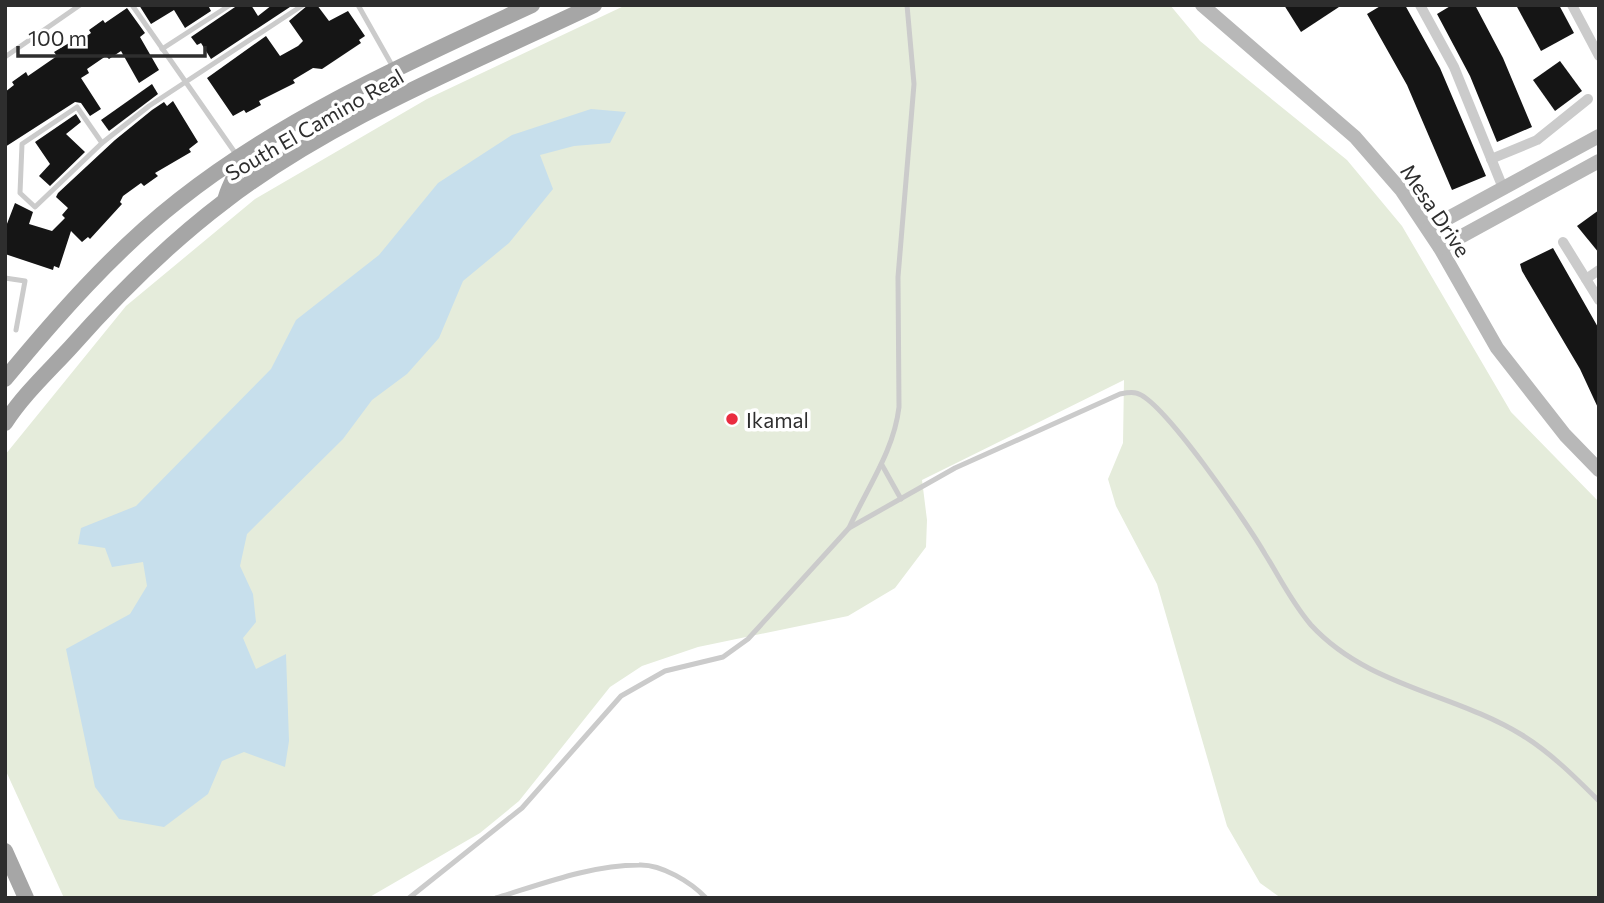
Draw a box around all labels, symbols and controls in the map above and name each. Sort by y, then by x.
scale bar [18,14,205,58]
text: 100 m [28,25,87,50]
street label: South El Camino Real [220,63,408,185]
street label: Mesa Drive [1396,159,1476,261]
place label: Ikamal [746,407,809,432]
marker: Ikamal [724,411,740,427]

